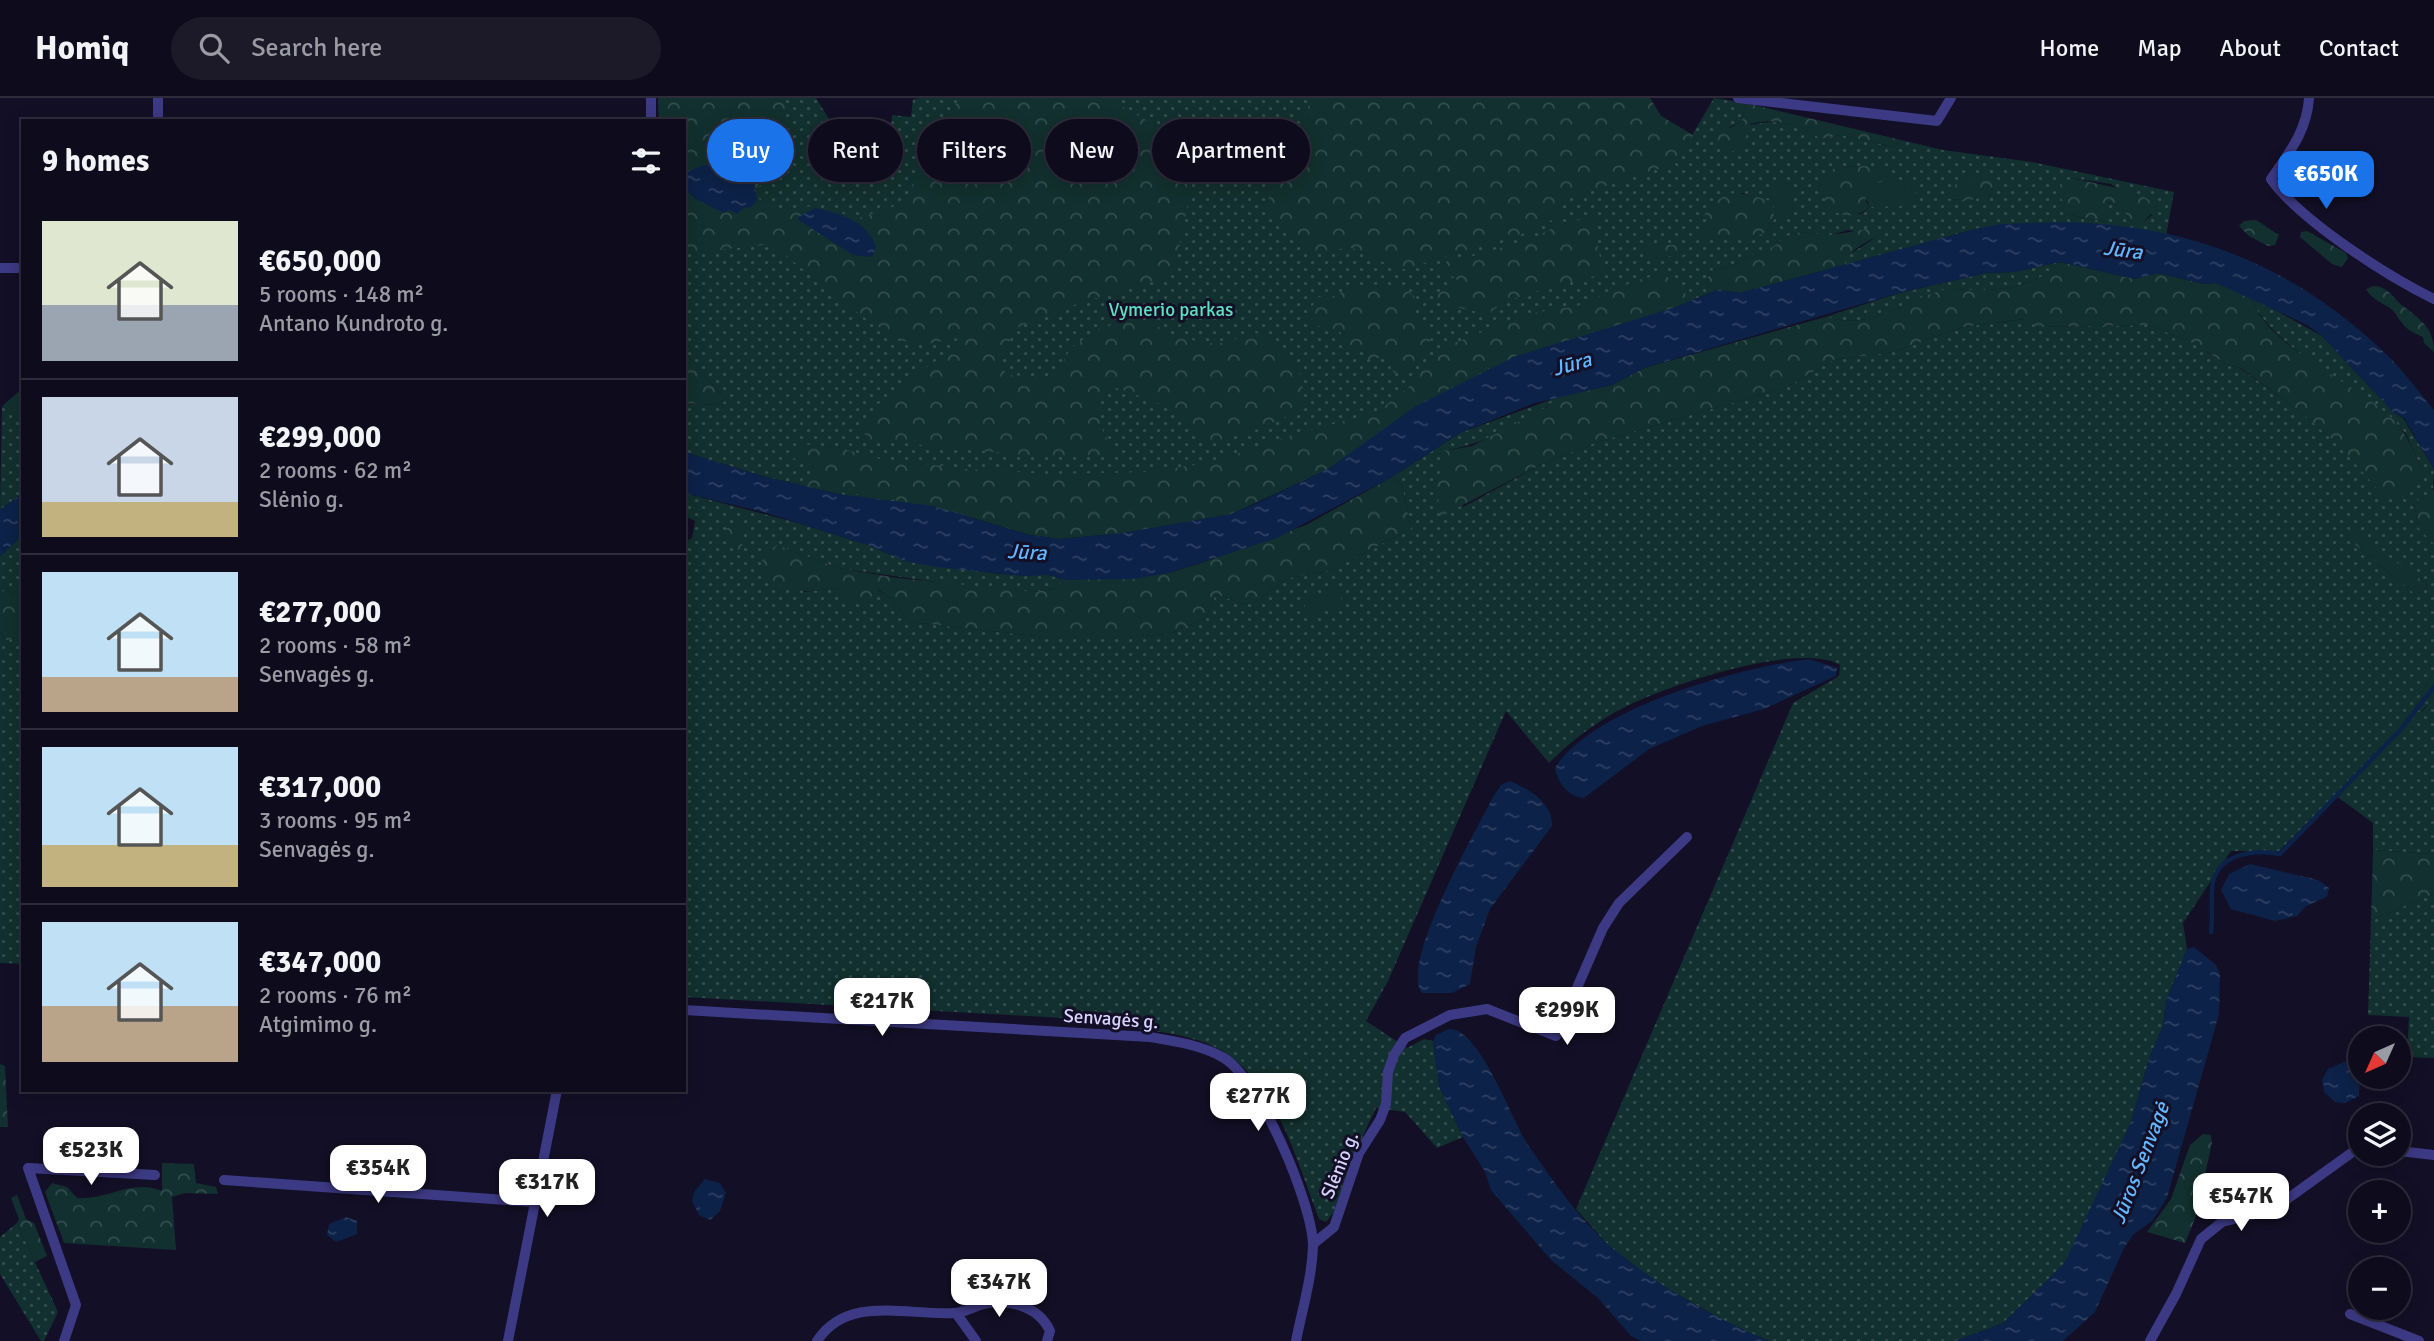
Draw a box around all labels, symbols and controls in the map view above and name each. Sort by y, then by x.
search box [171,17,661,80]
text: Homiq [35,28,129,69]
icon: search [195,29,233,67]
text: Search here [251,32,382,64]
text: Home [2039,33,2099,63]
text: Map [2137,33,2182,63]
text: About [2220,33,2281,63]
text: Contact [2319,33,2399,63]
chip: Buy [707,119,794,182]
chip: Rent [808,119,903,182]
chip: Filters [917,119,1031,182]
chip: New [1045,119,1138,182]
chip: Apartment [1152,119,1310,182]
icon: filters [627,142,665,180]
text: 9 homes [42,143,149,180]
pin: €650K [2277,152,2375,211]
text: €650K [2294,159,2358,188]
water label: Jūra [2102,235,2145,265]
text: €650,000 [259,243,381,280]
icon: home [98,249,182,333]
text: 5 rooms · 148 m² [259,280,424,309]
park label: Vymerio parkas [1109,298,1233,322]
text: Antano Kundroto g. [259,309,448,338]
water label: Jūra [1550,346,1596,382]
text: €299,000 [259,419,381,456]
icon: home [98,425,182,509]
text: 2 rooms · 62 m² [259,456,412,485]
text: Slėnio g. [259,485,344,514]
water label: Jūra [1007,538,1049,566]
text: €277,000 [259,594,381,631]
icon: home [98,600,182,684]
text: 2 rooms · 58 m² [259,631,412,660]
text: Senvagės g. [259,660,374,689]
text: €317,000 [259,769,381,806]
icon: home [98,775,182,859]
text: 3 rooms · 95 m² [259,806,412,835]
text: Senvagės g. [259,835,374,864]
text: €347,000 [259,944,381,981]
icon: home [98,950,182,1034]
pin: €217K [833,978,931,1038]
text: 2 rooms · 76 m² [259,981,412,1010]
text: €217K [850,986,914,1015]
pin: €299K [1518,988,1616,1047]
text: €299K [1535,995,1599,1024]
street label: Senvagės g. [1063,1004,1159,1034]
text: Atgimimo g. [259,1010,377,1039]
north arrow [2348,1026,2412,1088]
map controls [2348,1026,2411,1320]
pin: €277K [1209,1074,1307,1133]
text: €277K [1226,1081,1290,1110]
water label: Jūros Senvagė [2105,1097,2176,1227]
button: layers [2348,1103,2411,1166]
pin: €523K [42,1128,140,1187]
street label: Slėnio g. [1316,1128,1364,1202]
text: €523K [59,1135,123,1164]
pin: €354K [329,1146,427,1205]
text: €354K [346,1153,410,1182]
pin: €317K [498,1160,596,1219]
text: €317K [515,1167,579,1196]
pin: €547K [2192,1174,2290,1233]
button: + [2348,1180,2411,1243]
text: €547K [2209,1181,2273,1210]
button: − [2348,1257,2411,1320]
pin: €347K [950,1260,1048,1319]
text: €347K [967,1267,1031,1296]

